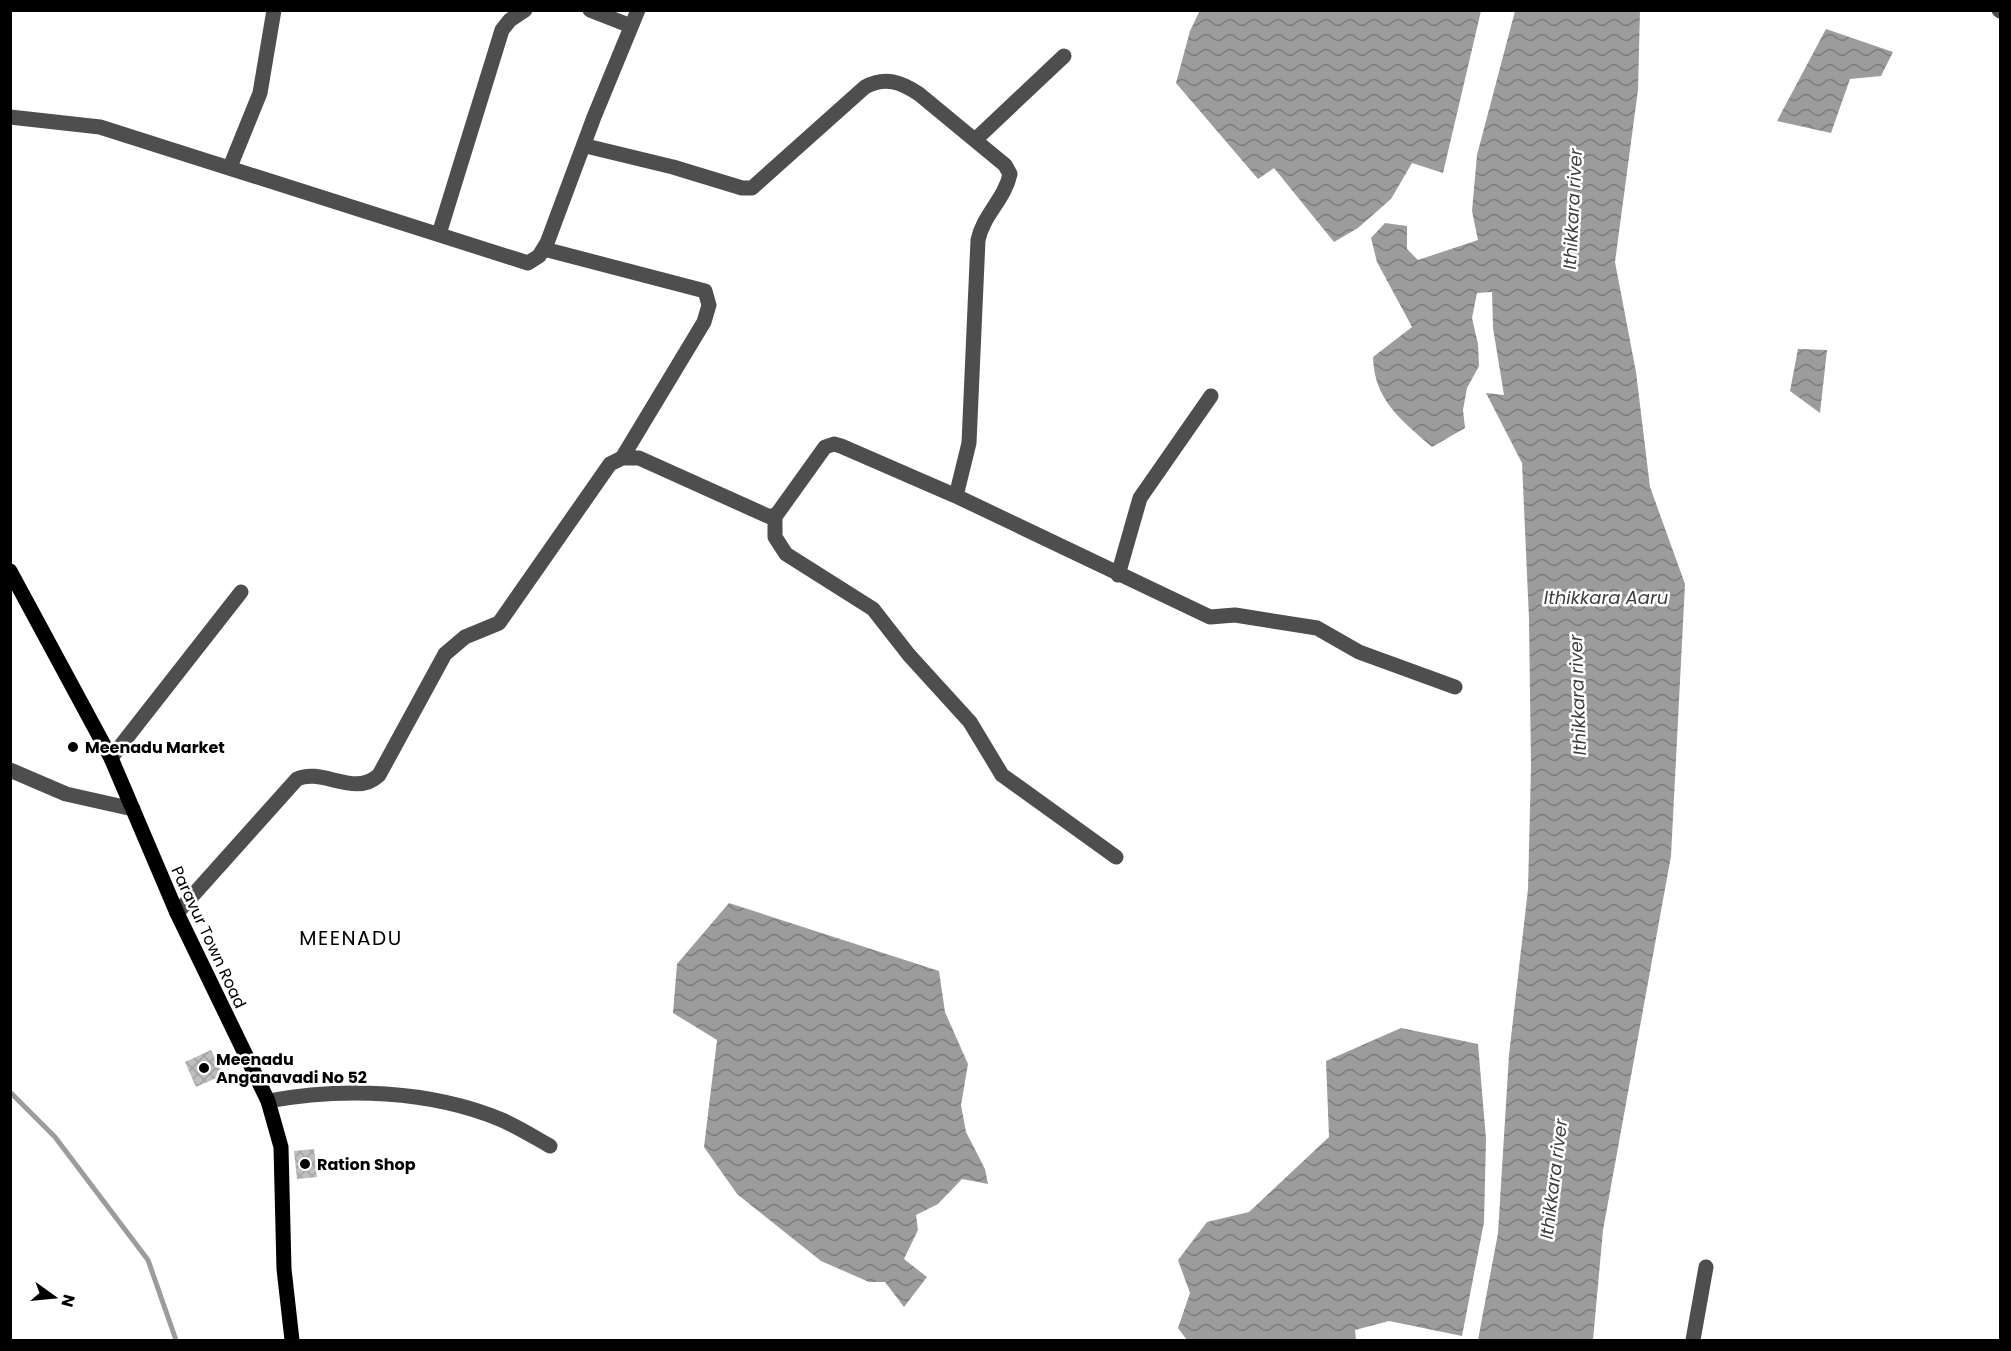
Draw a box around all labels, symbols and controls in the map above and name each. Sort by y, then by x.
water label: Ithikkara river [1557,147,1588,270]
water label: Ithikkara Aaru [1544,585,1668,610]
water label: Ithikkara river [1563,633,1592,756]
place label: Meenadu Market [85,736,225,759]
marker: Meenadu Market [66,740,80,754]
street label: Paravur Town Road [165,862,252,1012]
district label: MEENADU [299,924,403,952]
place label: Meenadu Anganavadi No 52 [216,1048,367,1089]
marker: Meenadu Anganavadi No 52 [197,1061,211,1075]
water label: Ithikkara river [1534,1116,1573,1241]
place label: Ration Shop [317,1153,416,1176]
marker: Ration Shop [298,1157,312,1171]
north arrow [24,1267,84,1327]
text: N [55,1292,81,1310]

